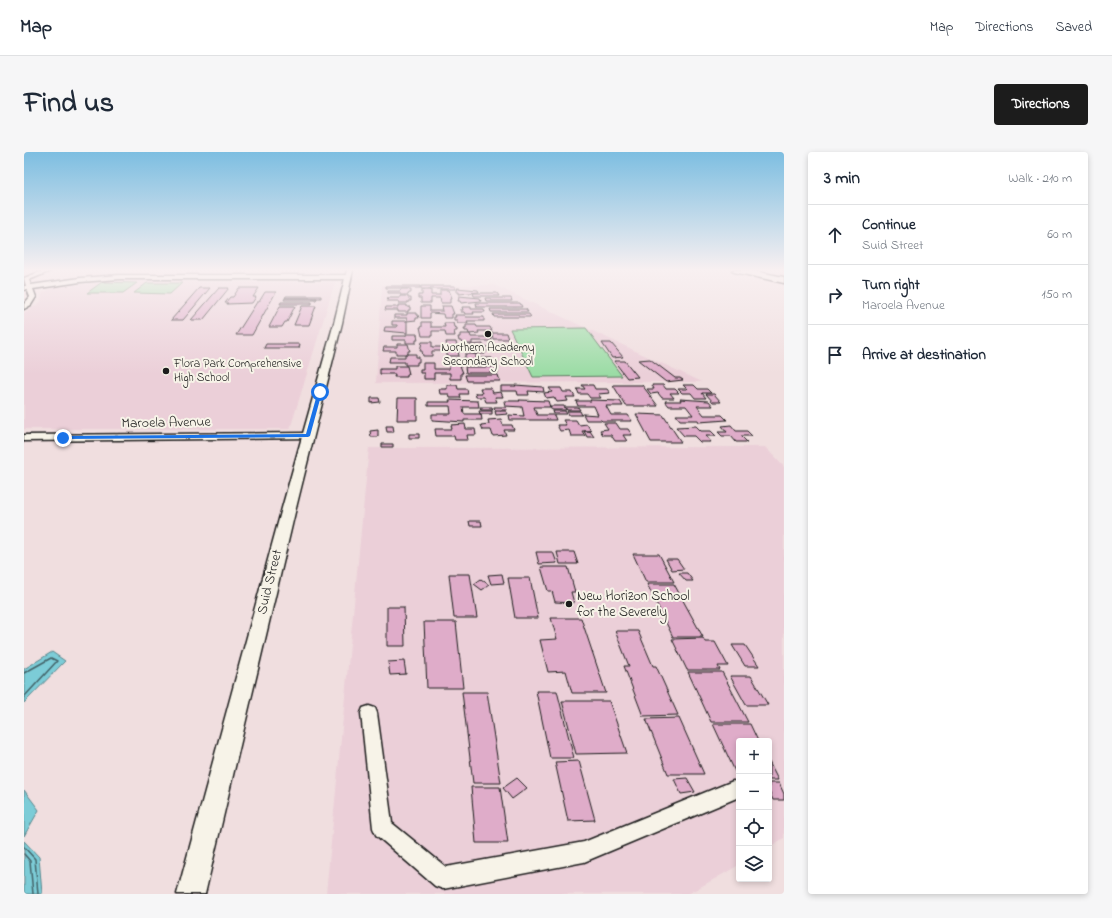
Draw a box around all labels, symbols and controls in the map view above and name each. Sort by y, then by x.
text: Map [20,14,52,41]
text: Map [930,17,953,38]
text: Directions [975,17,1033,38]
text: Saved [1055,17,1092,38]
text: Find us [24,84,114,125]
button: Directions [994,84,1088,125]
text: 3 min [824,166,860,191]
text: Walk · 210 m [1008,169,1072,188]
text: Continue [862,214,916,236]
icon: ahead [824,224,846,246]
text: 60 m [1047,225,1072,244]
text: Suid Street [862,236,923,255]
text: Turn right [862,274,920,296]
icon: right [824,284,846,306]
text: 150 m [1041,285,1072,304]
text: Maroela Avenue [862,296,945,315]
marker: Northern Academy Secondary School [483,329,493,339]
place label: Northern Academy Secondary School [441,339,535,372]
icon: arrive [824,344,846,366]
text: Arrive at destination [862,344,986,366]
place label: Flora Park Comprehensive High School [173,355,302,388]
marker: Flora Park Comprehensive High School [161,366,171,376]
route start [311,383,329,401]
street label: Maroela Avenue [121,412,212,434]
route end [54,429,72,447]
street label: Suid Street [252,547,288,617]
place label: New Horizon School for the Severely [577,586,690,624]
marker: New Horizon School for the Severely [564,599,574,609]
map controls [736,738,772,882]
button: + [736,738,772,774]
button: − [736,774,772,810]
button: locate [736,810,772,846]
button: layers [736,846,772,882]

